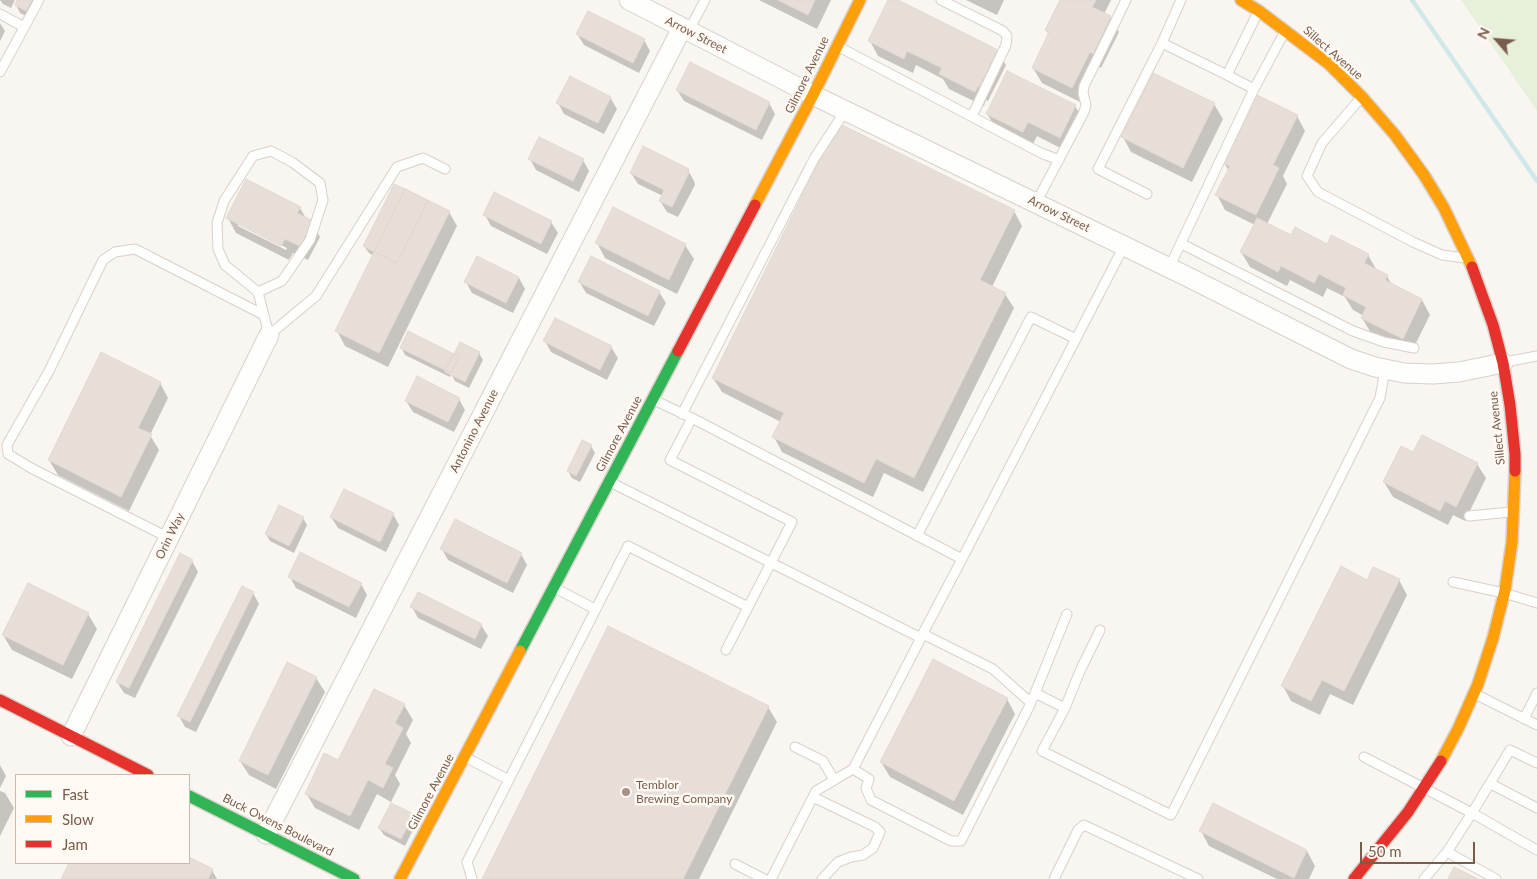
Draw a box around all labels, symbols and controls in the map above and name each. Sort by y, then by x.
street label: Arrow Street [663,13,729,57]
north arrow [1472,15,1522,65]
street label: Sillect Avenue [1300,23,1366,83]
text: N [1473,24,1493,42]
street label: Gilmore Avenue [782,34,832,116]
street label: Arrow Street [1026,193,1092,235]
street label: Antonino Avenue [447,387,501,475]
street label: Sillect Avenue [1486,390,1508,466]
street label: Gilmore Avenue [593,393,645,475]
street label: Orin Way [153,510,187,562]
street label: Gilmore Avenue [405,751,457,833]
legend [15,774,190,864]
place label: Temblor Brewing Company [636,778,732,806]
text: Fast [62,785,89,803]
marker: Temblor Brewing Company [620,786,632,798]
street label: Buck Owens Boulevard [220,791,336,859]
text: Slow [62,810,94,828]
scale bar [1362,832,1477,864]
text: Jam [62,835,88,853]
text: 50 m [1368,842,1402,860]

